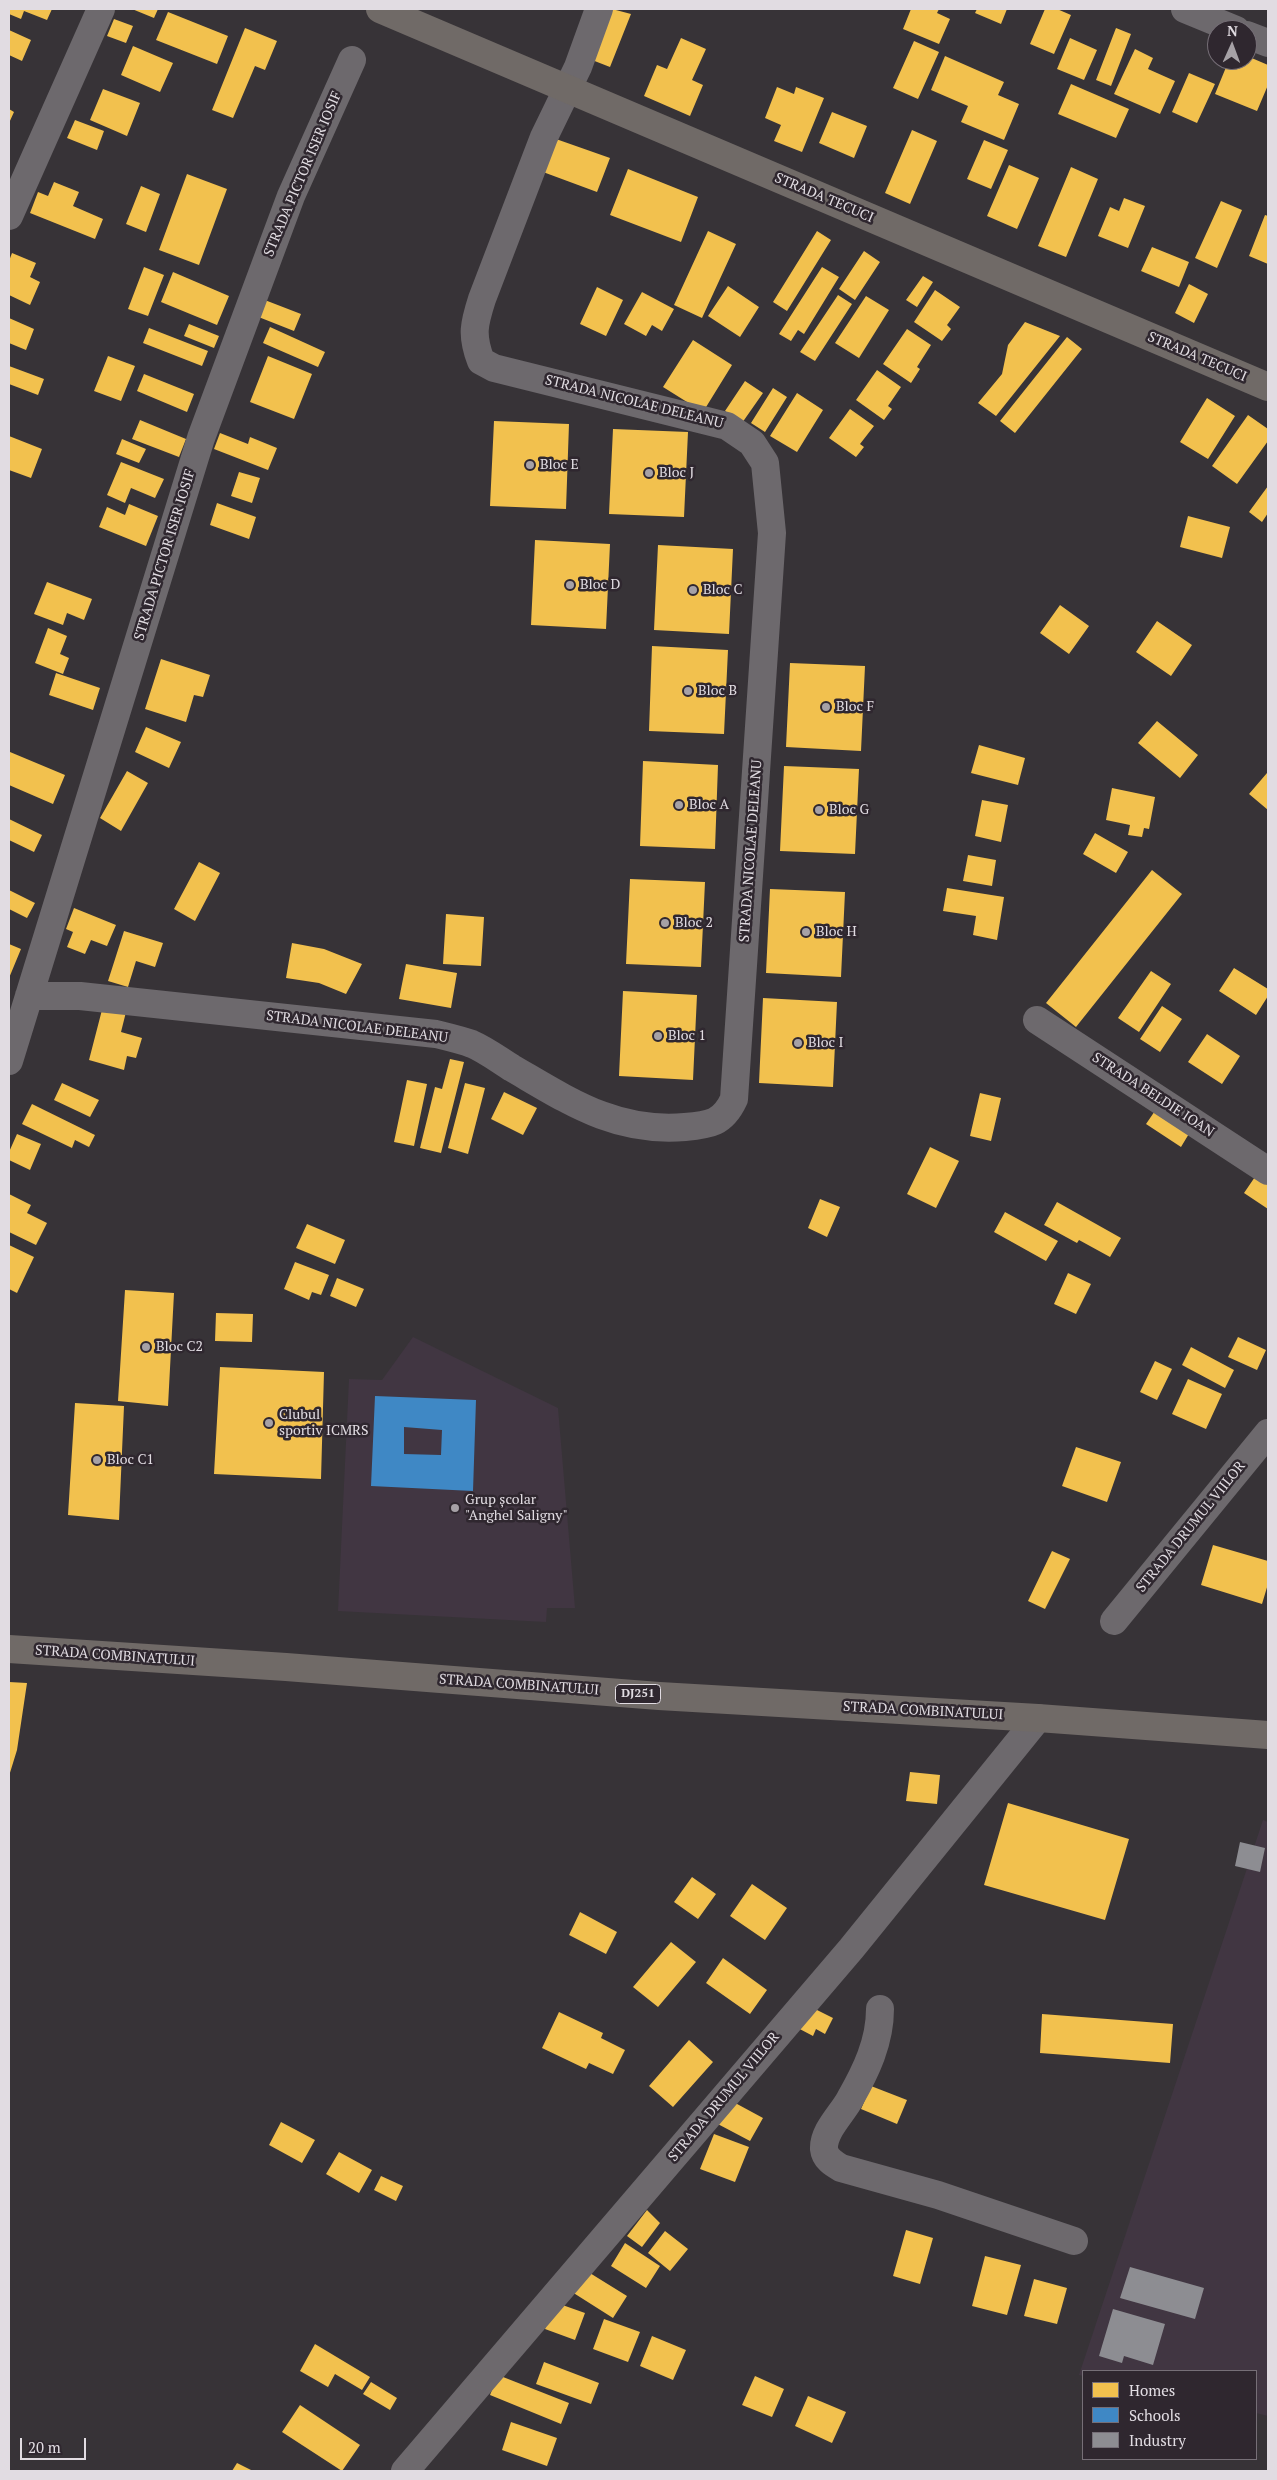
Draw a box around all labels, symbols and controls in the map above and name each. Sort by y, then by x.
north arrow [1207,20,1257,70]
text: N [1227,21,1238,40]
street label: STRADA PICTOR ISER IOSIF [260,89,346,259]
street label: STRADA TECUCI [772,170,876,226]
street label: STRADA TECUCI [1145,329,1249,385]
street label: STRADA NICOLAE DELEANU [543,372,725,432]
place label: Bloc E [540,457,579,473]
marker: Bloc E [524,459,536,471]
place label: Bloc J [659,465,694,481]
street label: STRADA PICTOR ISER IOSIF [131,467,199,643]
marker: Bloc J [643,467,655,479]
place label: Bloc D [580,577,620,593]
marker: Bloc D [564,579,576,591]
place label: Bloc C [703,582,743,598]
marker: Bloc C [687,584,699,596]
place label: Bloc B [698,683,737,699]
marker: Bloc B [682,685,694,697]
place label: Bloc F [836,699,874,715]
marker: Bloc F [820,701,832,713]
street label: STRADA NICOLAE DELEANU [736,759,766,943]
place label: Bloc A [689,797,729,813]
marker: Bloc A [673,799,685,811]
place label: Bloc G [829,802,869,818]
marker: Bloc G [813,804,825,816]
place label: Bloc 2 [675,915,713,931]
marker: Bloc 2 [659,917,671,929]
place label: Bloc H [816,924,857,940]
marker: Bloc H [800,926,812,938]
street label: STRADA NICOLAE DELEANU [265,1008,449,1046]
place label: Bloc 1 [668,1028,706,1044]
marker: Bloc 1 [652,1030,664,1042]
place label: Bloc I [808,1035,843,1051]
marker: Bloc I [792,1037,804,1049]
street label: STRADA BELDIE IOAN [1089,1049,1217,1141]
place label: Bloc C2 [156,1339,203,1355]
marker: Bloc C2 [140,1341,152,1353]
place label: Clubul sportiv ICMRS [279,1407,369,1440]
marker: Clubul sportiv ICMRS [263,1417,275,1429]
place label: Bloc C1 [107,1452,154,1468]
marker: Bloc C1 [91,1454,103,1466]
street label: STRADA DRUMUL VIILOR [1133,1458,1249,1596]
place label: Grup școlar "Anghel Saligny" [465,1492,568,1524]
marker: Grup școlar "Anghel Saligny" [449,1502,461,1514]
street label: STRADA COMBINATULUI [34,1642,196,1670]
street label: STRADA COMBINATULUI [438,1671,600,1699]
road number: DJ251 [616,1685,660,1704]
street label: STRADA COMBINATULUI [843,1698,1003,1724]
street label: STRADA DRUMUL VIILOR [665,2029,783,2165]
legend [1082,2370,1257,2460]
text: Homes [1129,2380,1175,2400]
text: Schools [1129,2405,1180,2425]
scale bar [22,2428,89,2460]
text: Industry [1129,2430,1186,2450]
text: 20 m [28,2437,61,2457]

